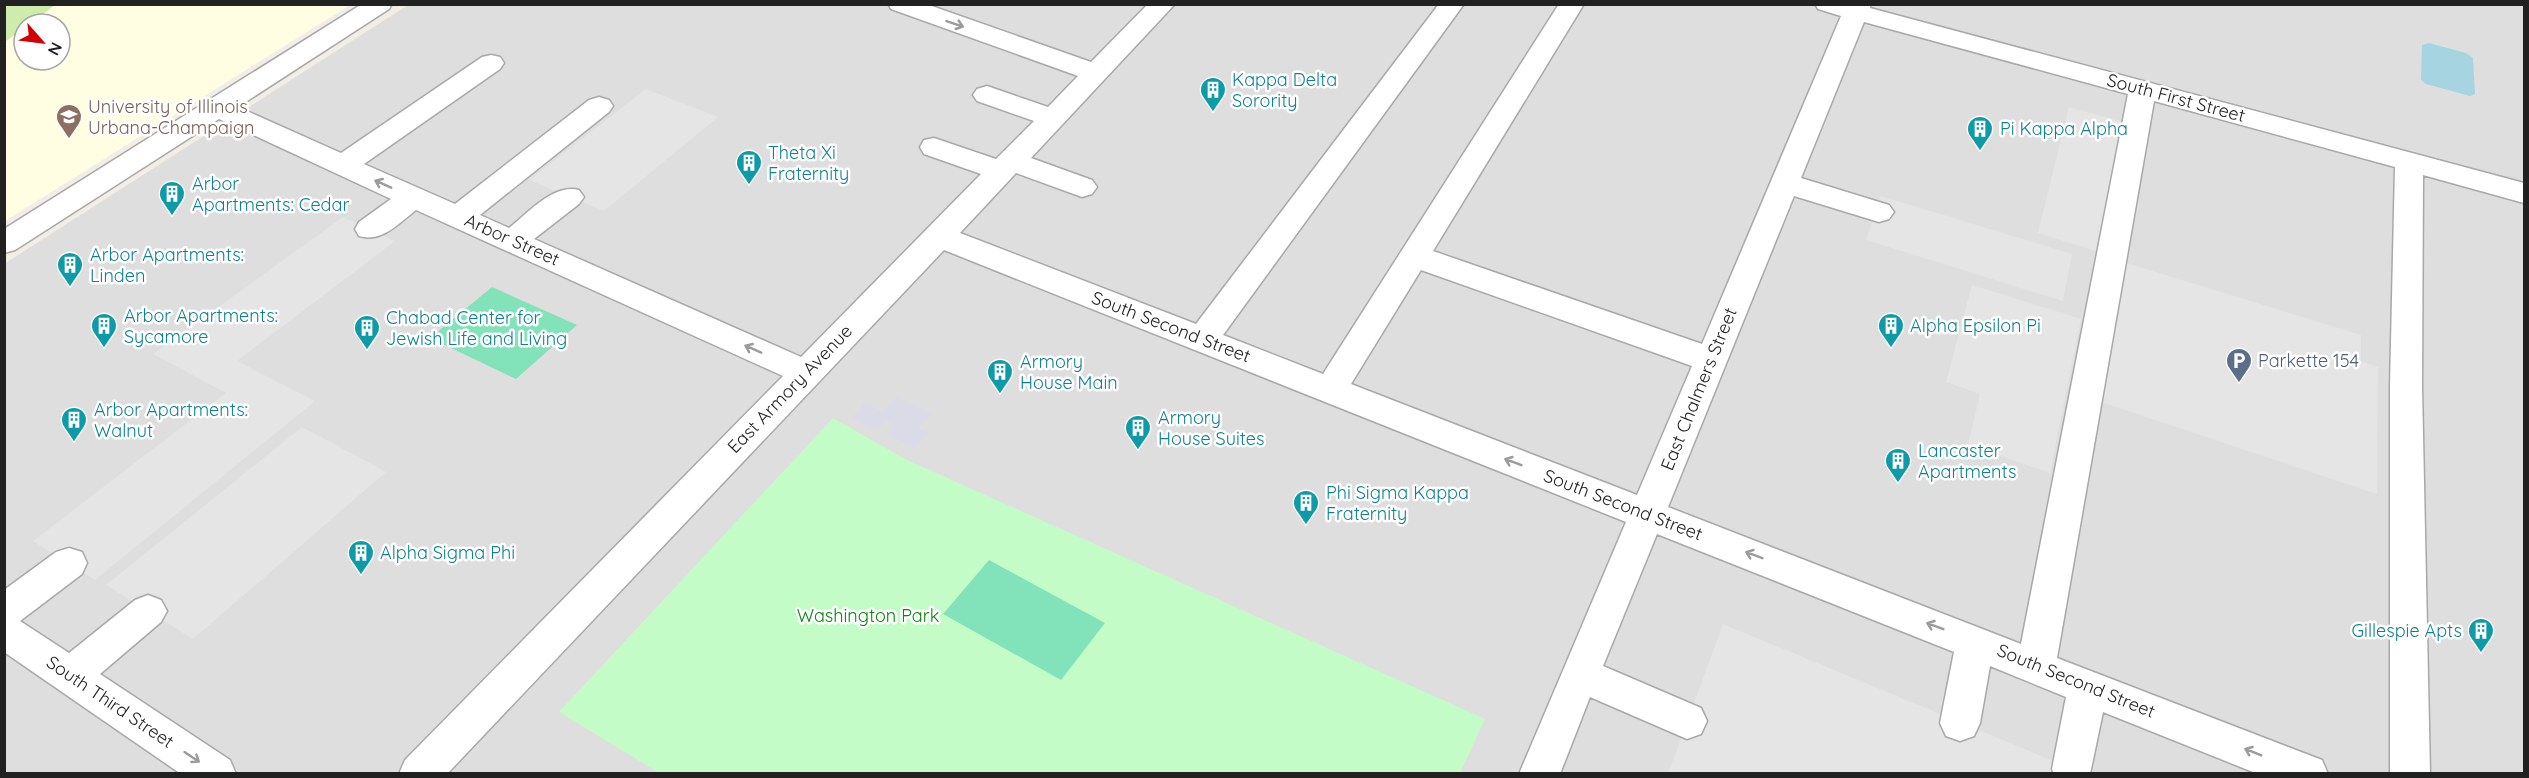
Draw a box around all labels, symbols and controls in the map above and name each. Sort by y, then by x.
north arrow [12,12,72,72]
one-way arrow [945,19,964,30]
text: N [44,39,67,59]
place label: Kappa Delta Sorority [1232,68,1337,112]
street label: South First Street [2105,68,2248,127]
building icon: Kappa Delta Sorority [1198,75,1228,113]
place label: University of Illinois Urbana-Champaign [88,95,255,139]
school or university icon: University of Illinois Urbana-Champaign [54,102,84,140]
building icon: Pi Kappa Alpha [1965,114,1995,152]
place label: Pi Kappa Alpha [2000,117,2128,140]
place label: Theta Xi Fraternity [768,141,849,185]
building icon: Theta Xi Fraternity [734,148,764,186]
place label: Arbor Apartments: Cedar [192,172,349,216]
one-way arrow [374,178,392,189]
building icon: Arbor Apartments: Cedar [157,179,187,217]
street label: Arbor Street [461,208,563,271]
place label: Arbor Apartments: Linden [90,243,244,287]
building icon: Arbor Apartments: Linden [55,250,85,288]
street label: South Second Street [1088,286,1254,367]
place label: Arbor Apartments: Sycamore [124,304,278,348]
street label: East Chalmers Street [1655,304,1742,474]
place label: Chabad Center for Jewish Life and Living [386,306,567,350]
building icon: Arbor Apartments: Sycamore [89,311,119,349]
building icon: Alpha Epsilon Pi [1876,311,1906,349]
building icon: Chabad Center for Jewish Life and Living [352,313,382,351]
place label: Alpha Epsilon Pi [1910,314,2041,337]
street label: East Armory Avenue [722,319,857,458]
one-way arrow [744,342,762,354]
parking icon: Parkette 154 [2224,346,2254,384]
place label: Parkette 154 [2258,349,2359,372]
place label: Armory House Main [1020,350,1118,394]
building icon: Armory House Main [985,357,1015,395]
place label: Arbor Apartments: Walnut [94,398,248,442]
building icon: Arbor Apartments: Walnut [59,405,89,443]
place label: Armory House Suites [1158,406,1264,450]
building icon: Armory House Suites [1123,413,1153,451]
place label: Lancaster Apartments [1918,439,2016,483]
building icon: Lancaster Apartments [1883,446,1913,484]
one-way arrow [1504,455,1523,466]
street label: South Second Street [1540,464,1706,545]
place label: Phi Sigma Kappa Fraternity [1326,481,1469,525]
building icon: Phi Sigma Kappa Fraternity [1291,488,1321,526]
building icon: Alpha Sigma Phi [346,538,376,576]
place label: Alpha Sigma Phi [380,541,515,564]
one-way arrow [1745,549,1763,560]
park label: Washington Park [797,604,939,627]
building icon: Gillespie Apts [2466,616,2496,654]
place label: Gillespie Apts [2352,619,2462,642]
one-way arrow [1927,620,1945,631]
street label: South Second Street [1994,638,2159,723]
street label: South Third Street [42,650,178,753]
one-way arrow [2245,746,2263,757]
one-way arrow [183,752,200,764]

